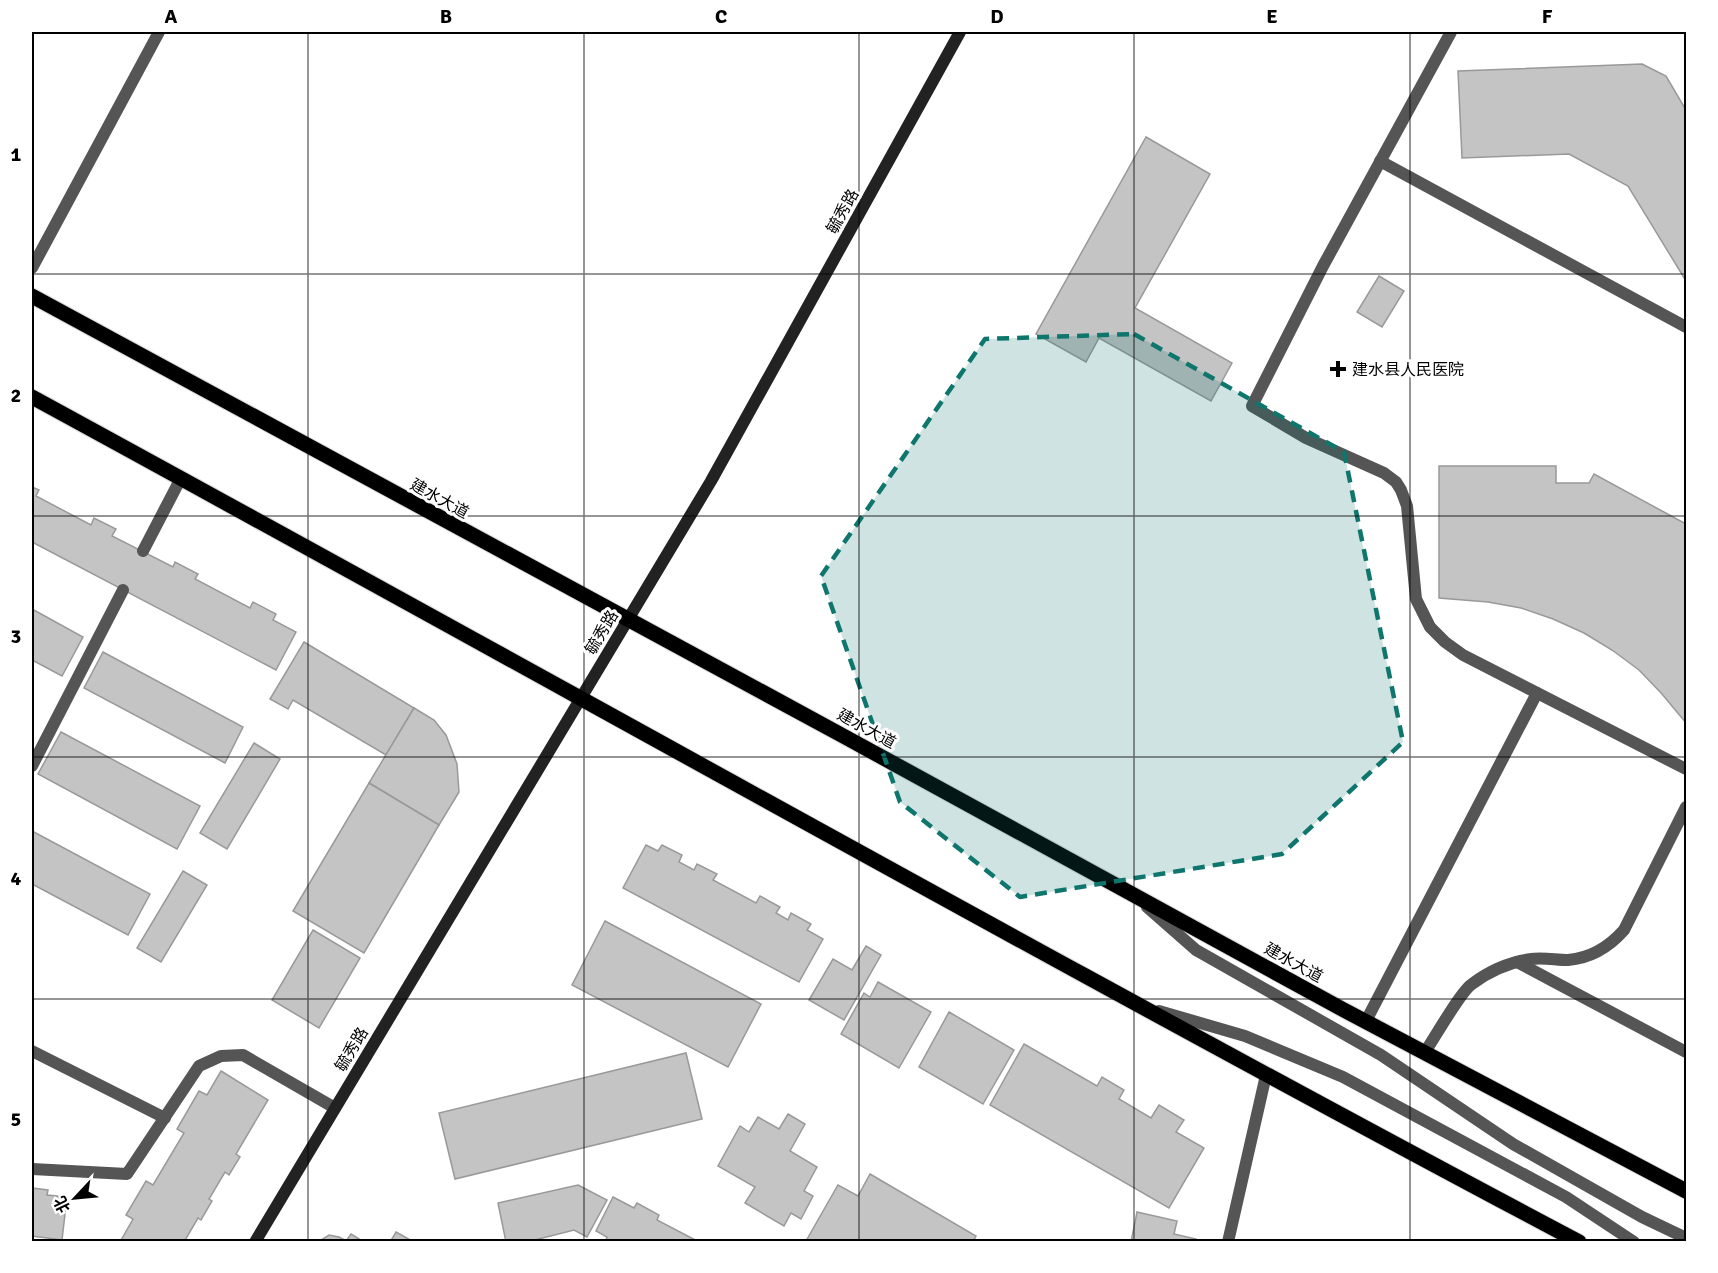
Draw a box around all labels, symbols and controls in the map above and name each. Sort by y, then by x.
text: A [165,4,178,29]
text: B [440,4,452,29]
text: C [715,4,727,29]
text: D [990,4,1004,29]
text: E [1266,4,1278,29]
text: F [1542,4,1553,29]
text: 1 [11,142,22,167]
street label: 毓秀路 [822,186,863,237]
marker: 建水县人民医院 [1329,360,1347,378]
place label: 建水县人民医院 [1352,360,1464,380]
text: 2 [11,383,21,408]
street label: 建水大道 [407,475,472,523]
street label: 毓秀路 [581,607,623,658]
text: 3 [11,624,21,649]
street label: 建水大道 [834,705,899,753]
text: 4 [11,866,22,891]
street label: 建水大道 [1261,939,1326,987]
street label: 毓秀路 [331,1024,373,1075]
text: 5 [11,1107,21,1132]
north arrow [45,1168,105,1228]
text: 北 [50,1193,75,1216]

